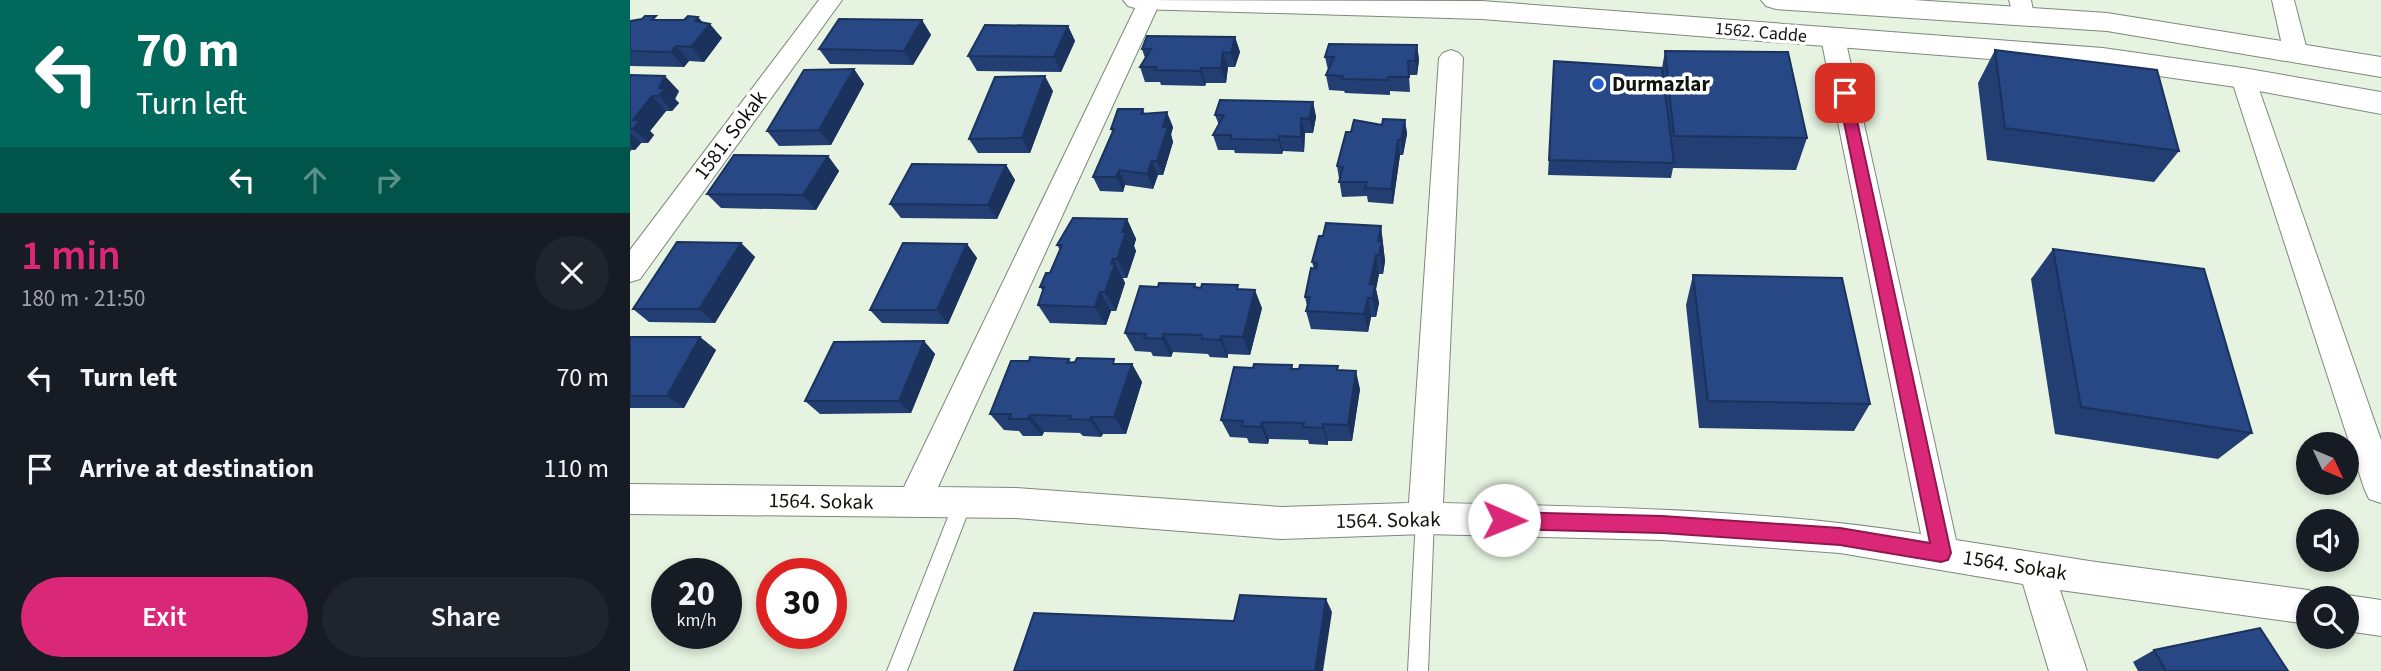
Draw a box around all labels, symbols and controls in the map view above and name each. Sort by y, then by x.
text: 70 m [136,16,240,86]
street label: 1562. Cadde [1714,16,1808,49]
icon: left [21,28,112,119]
pin [1815,63,1875,123]
place label: Durmazlar [1612,69,1710,99]
icon: arrive [1826,74,1864,112]
marker: Durmazlar [1590,76,1606,92]
text: Turn left [136,81,247,127]
street label: 1581. Sokak [686,84,774,186]
icon: left [223,161,261,199]
icon: ahead [296,161,334,199]
icon: right [369,161,407,199]
text: 1 min [21,226,121,286]
button: close [535,236,609,310]
text: 180 m · 21:50 [21,282,145,315]
icon: left [21,359,59,397]
text: Turn left [80,359,177,396]
text: 70 m [556,359,609,396]
north arrow [2296,432,2359,495]
map controls [2296,432,2359,649]
icon: arrive [21,450,59,488]
text: Arrive at destination [80,450,314,487]
text: 110 m [543,450,609,487]
position arrow [1467,483,1541,557]
street label: 1564. Sokak [768,485,874,517]
street label: 1564. Sokak [1335,504,1441,536]
button: sound [2296,509,2359,572]
street label: 1564. Sokak [1961,542,2070,588]
speed limit sign: 30 [756,558,847,649]
text: 20 [678,569,715,619]
button: Exit [21,577,308,657]
button: Share [322,577,609,657]
button: search [2296,586,2359,649]
text: km/h [677,608,716,633]

